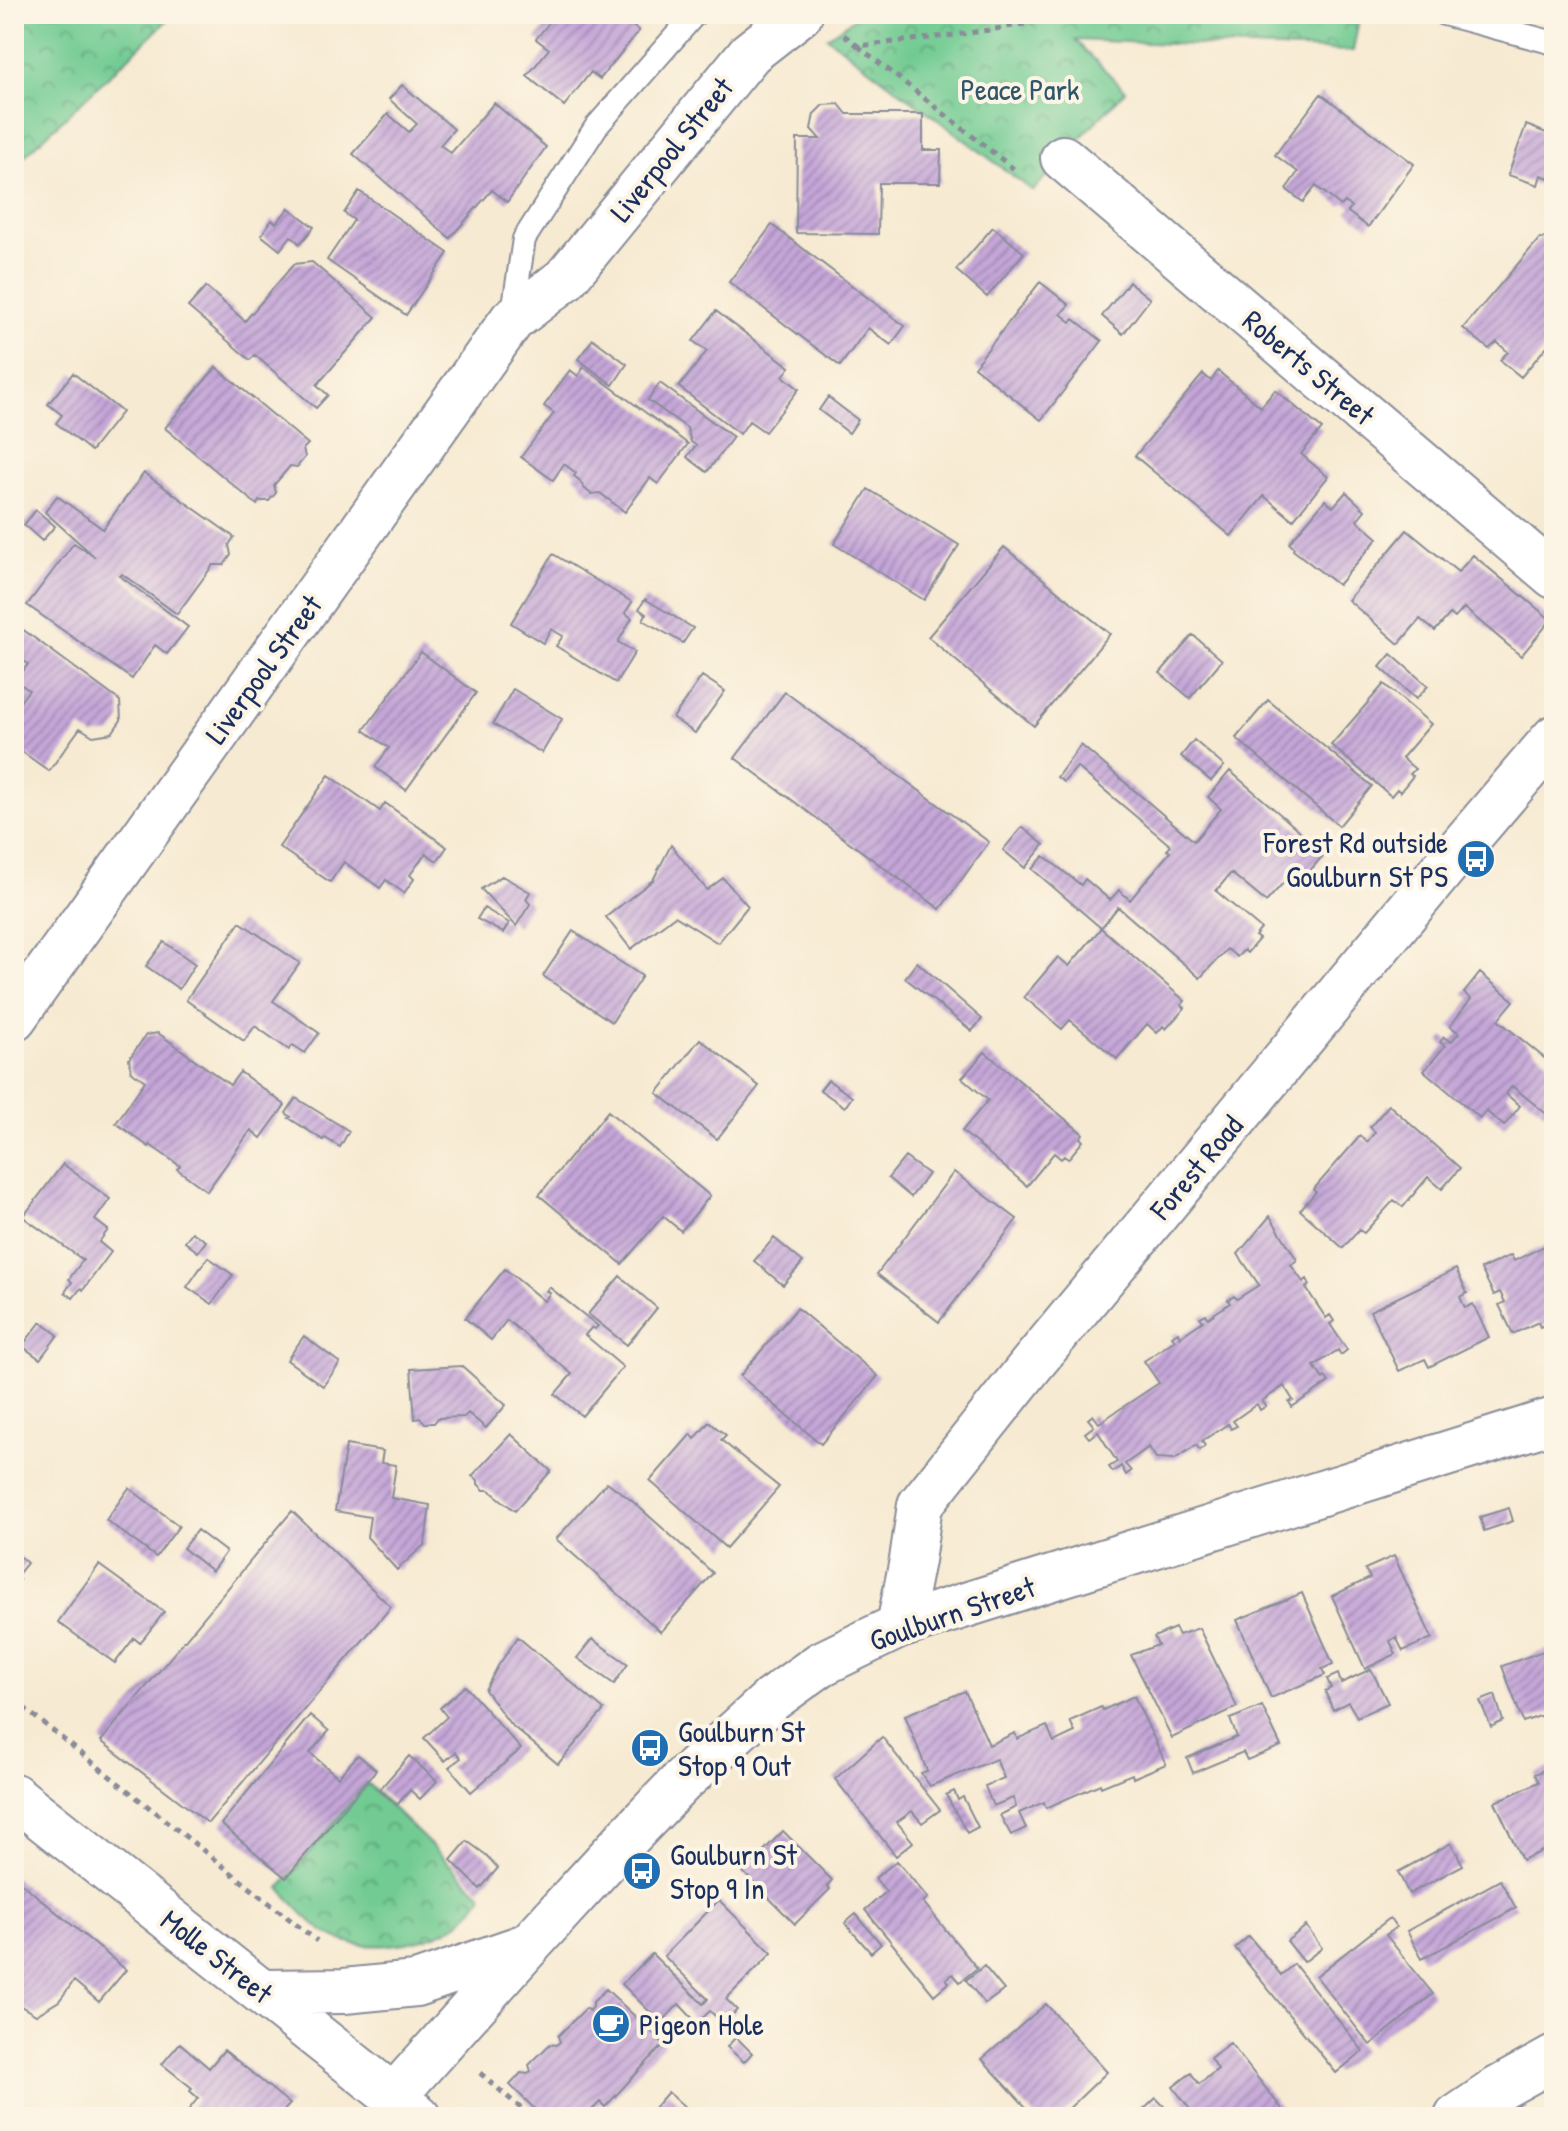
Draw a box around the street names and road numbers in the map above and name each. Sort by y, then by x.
street label: Liverpool Street [600,68,742,230]
street label: Roberts Street [1235,300,1384,434]
street label: Liverpool Street [195,586,331,752]
street label: Forest Road [1140,1106,1252,1228]
street label: Goulburn Street [864,1566,1041,1660]
street label: Molle Street [153,1900,282,2013]

